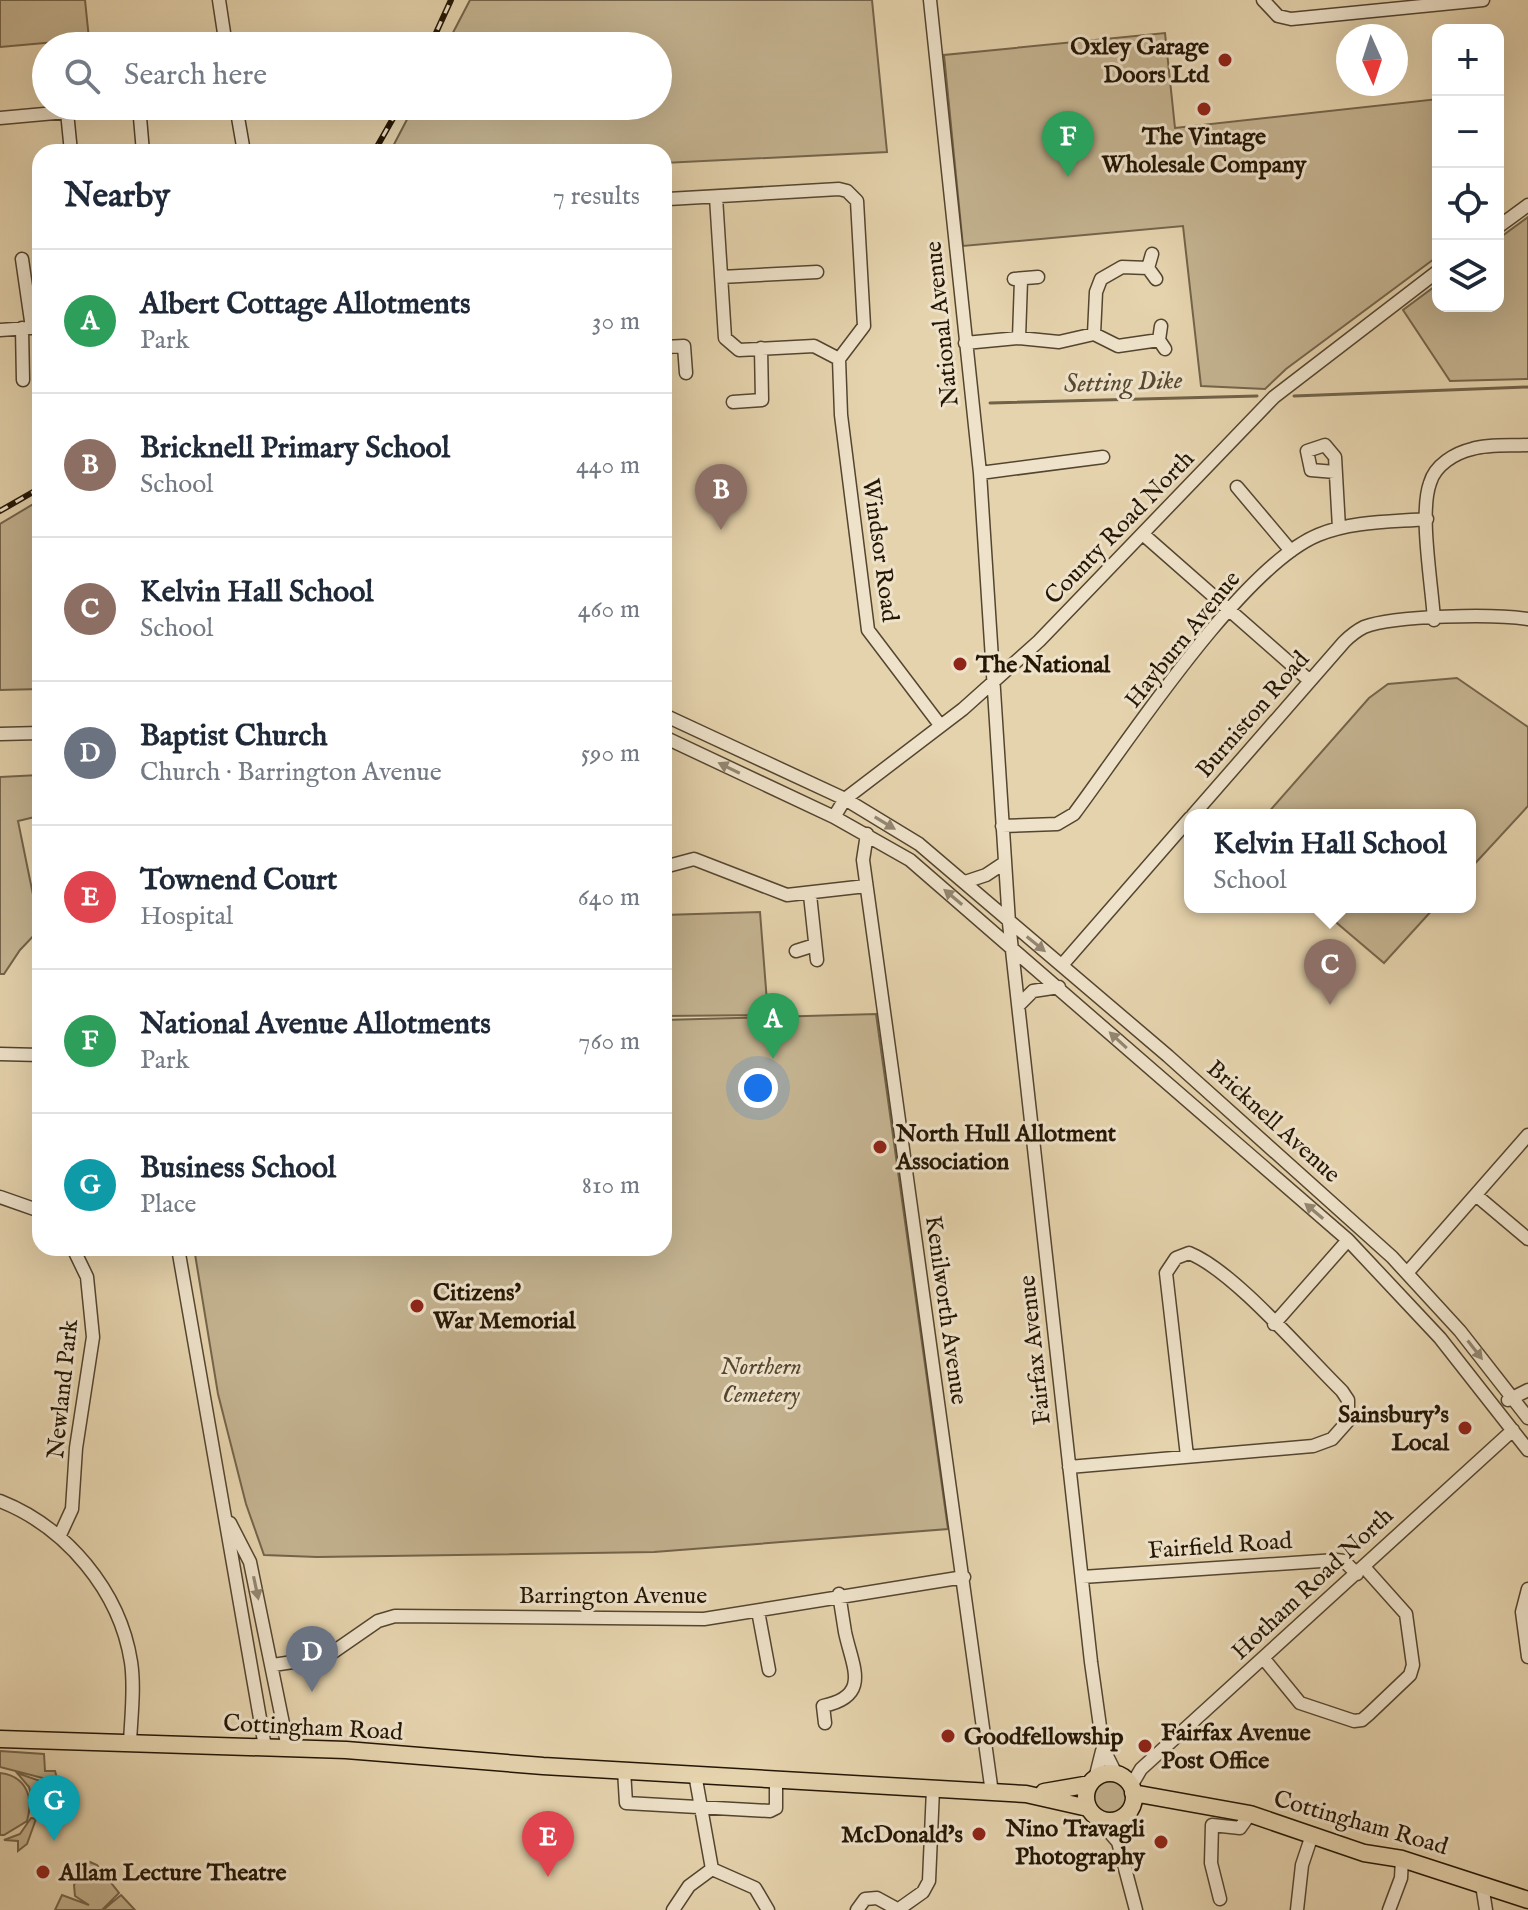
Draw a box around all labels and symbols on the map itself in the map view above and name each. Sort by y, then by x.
north arrow [1336,24,1408,96]
place label: Oxley Garage Doors Ltd [1070,32,1210,91]
marker: Oxley Garage Doors Ltd [1216,51,1234,69]
marker: The Vintage Wholesale Company [1195,100,1213,118]
pin: F [1042,111,1094,177]
place label: The Vintage Wholesale Company [1101,122,1308,181]
street label: National Avenue [918,240,967,408]
water label: Setting Dike [1063,364,1183,402]
street label: County Road North [1039,444,1202,612]
pin: B [695,464,747,530]
street label: Windsor Road [854,477,905,624]
street label: Hayburn Avenue [1118,565,1248,715]
street label: Burniston Road [1190,645,1317,785]
place label: The National [975,650,1111,681]
marker: The National [951,655,969,673]
one-way arrow [717,761,740,775]
one-way arrow [874,816,896,830]
one-way arrow [943,889,963,906]
one-way arrow [1026,936,1046,952]
pin: C [1304,939,1356,1005]
pin: A [747,993,799,1059]
one-way arrow [1109,1031,1128,1049]
street label: Bricknell Avenue [1200,1054,1346,1190]
your location [738,1068,778,1108]
place label: North Hull Allotment Association [895,1119,1117,1178]
marker: North Hull Allotment Association [871,1138,889,1156]
one-way arrow [1304,1203,1324,1220]
street label: Kenilworth Avenue [917,1214,974,1407]
street label: Fairfax Avenue [1012,1274,1059,1426]
place label: Citizens' War Memorial [432,1278,576,1337]
marker: Citizens' War Memorial [408,1297,426,1315]
street label: Newland Park [41,1318,86,1461]
one-way arrow [1467,1340,1483,1360]
park label: Northern Cemetery [720,1352,802,1411]
place label: Sainsbury's Local [1338,1400,1450,1459]
marker: Sainsbury's Local [1456,1419,1474,1437]
street label: Hotham Road North [1225,1501,1401,1667]
street label: Fairfield Road [1147,1526,1293,1567]
one-way arrow [250,1576,263,1601]
street label: Barrington Avenue [519,1581,707,1612]
pin: D [286,1626,338,1692]
street label: Cottingham Road [222,1708,404,1749]
place label: Fairfax Avenue Post Office [1161,1718,1311,1777]
place label: Goodfellowship [964,1722,1123,1753]
marker: Goodfellowship [939,1727,957,1745]
marker: Fairfax Avenue Post Office [1136,1737,1154,1755]
pin: G [28,1775,80,1841]
street label: Cottingham Road [1270,1784,1452,1863]
pin: E [522,1811,574,1877]
place label: Nino Travagli Photography [1005,1814,1146,1873]
place label: McDonald's [841,1820,964,1851]
marker: McDonald's [970,1825,988,1843]
marker: Nino Travagli Photography [1152,1833,1170,1851]
place label: Allam Lecture Theatre [58,1858,287,1889]
marker: Allam Lecture Theatre [34,1863,52,1881]

